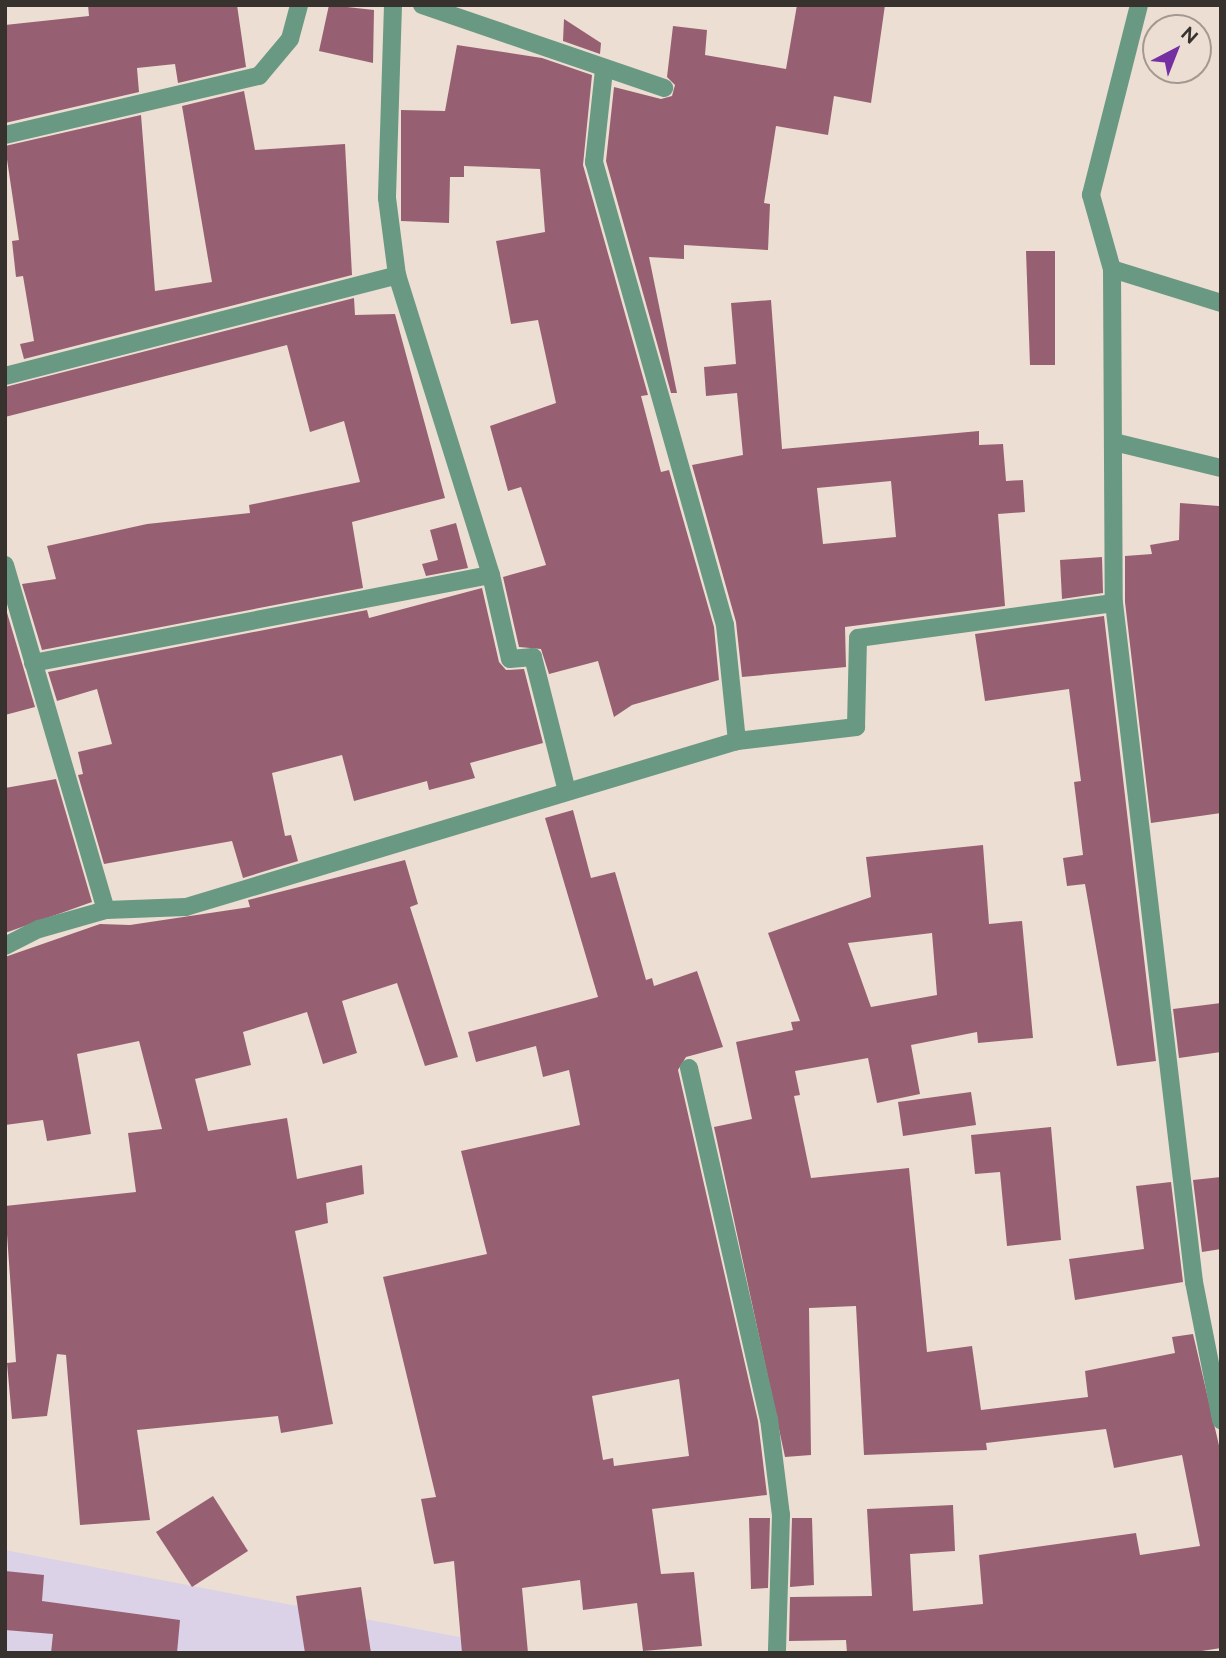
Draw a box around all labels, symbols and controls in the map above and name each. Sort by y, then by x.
north arrow [1142,14,1212,84]
text: N [1177,22,1202,48]

